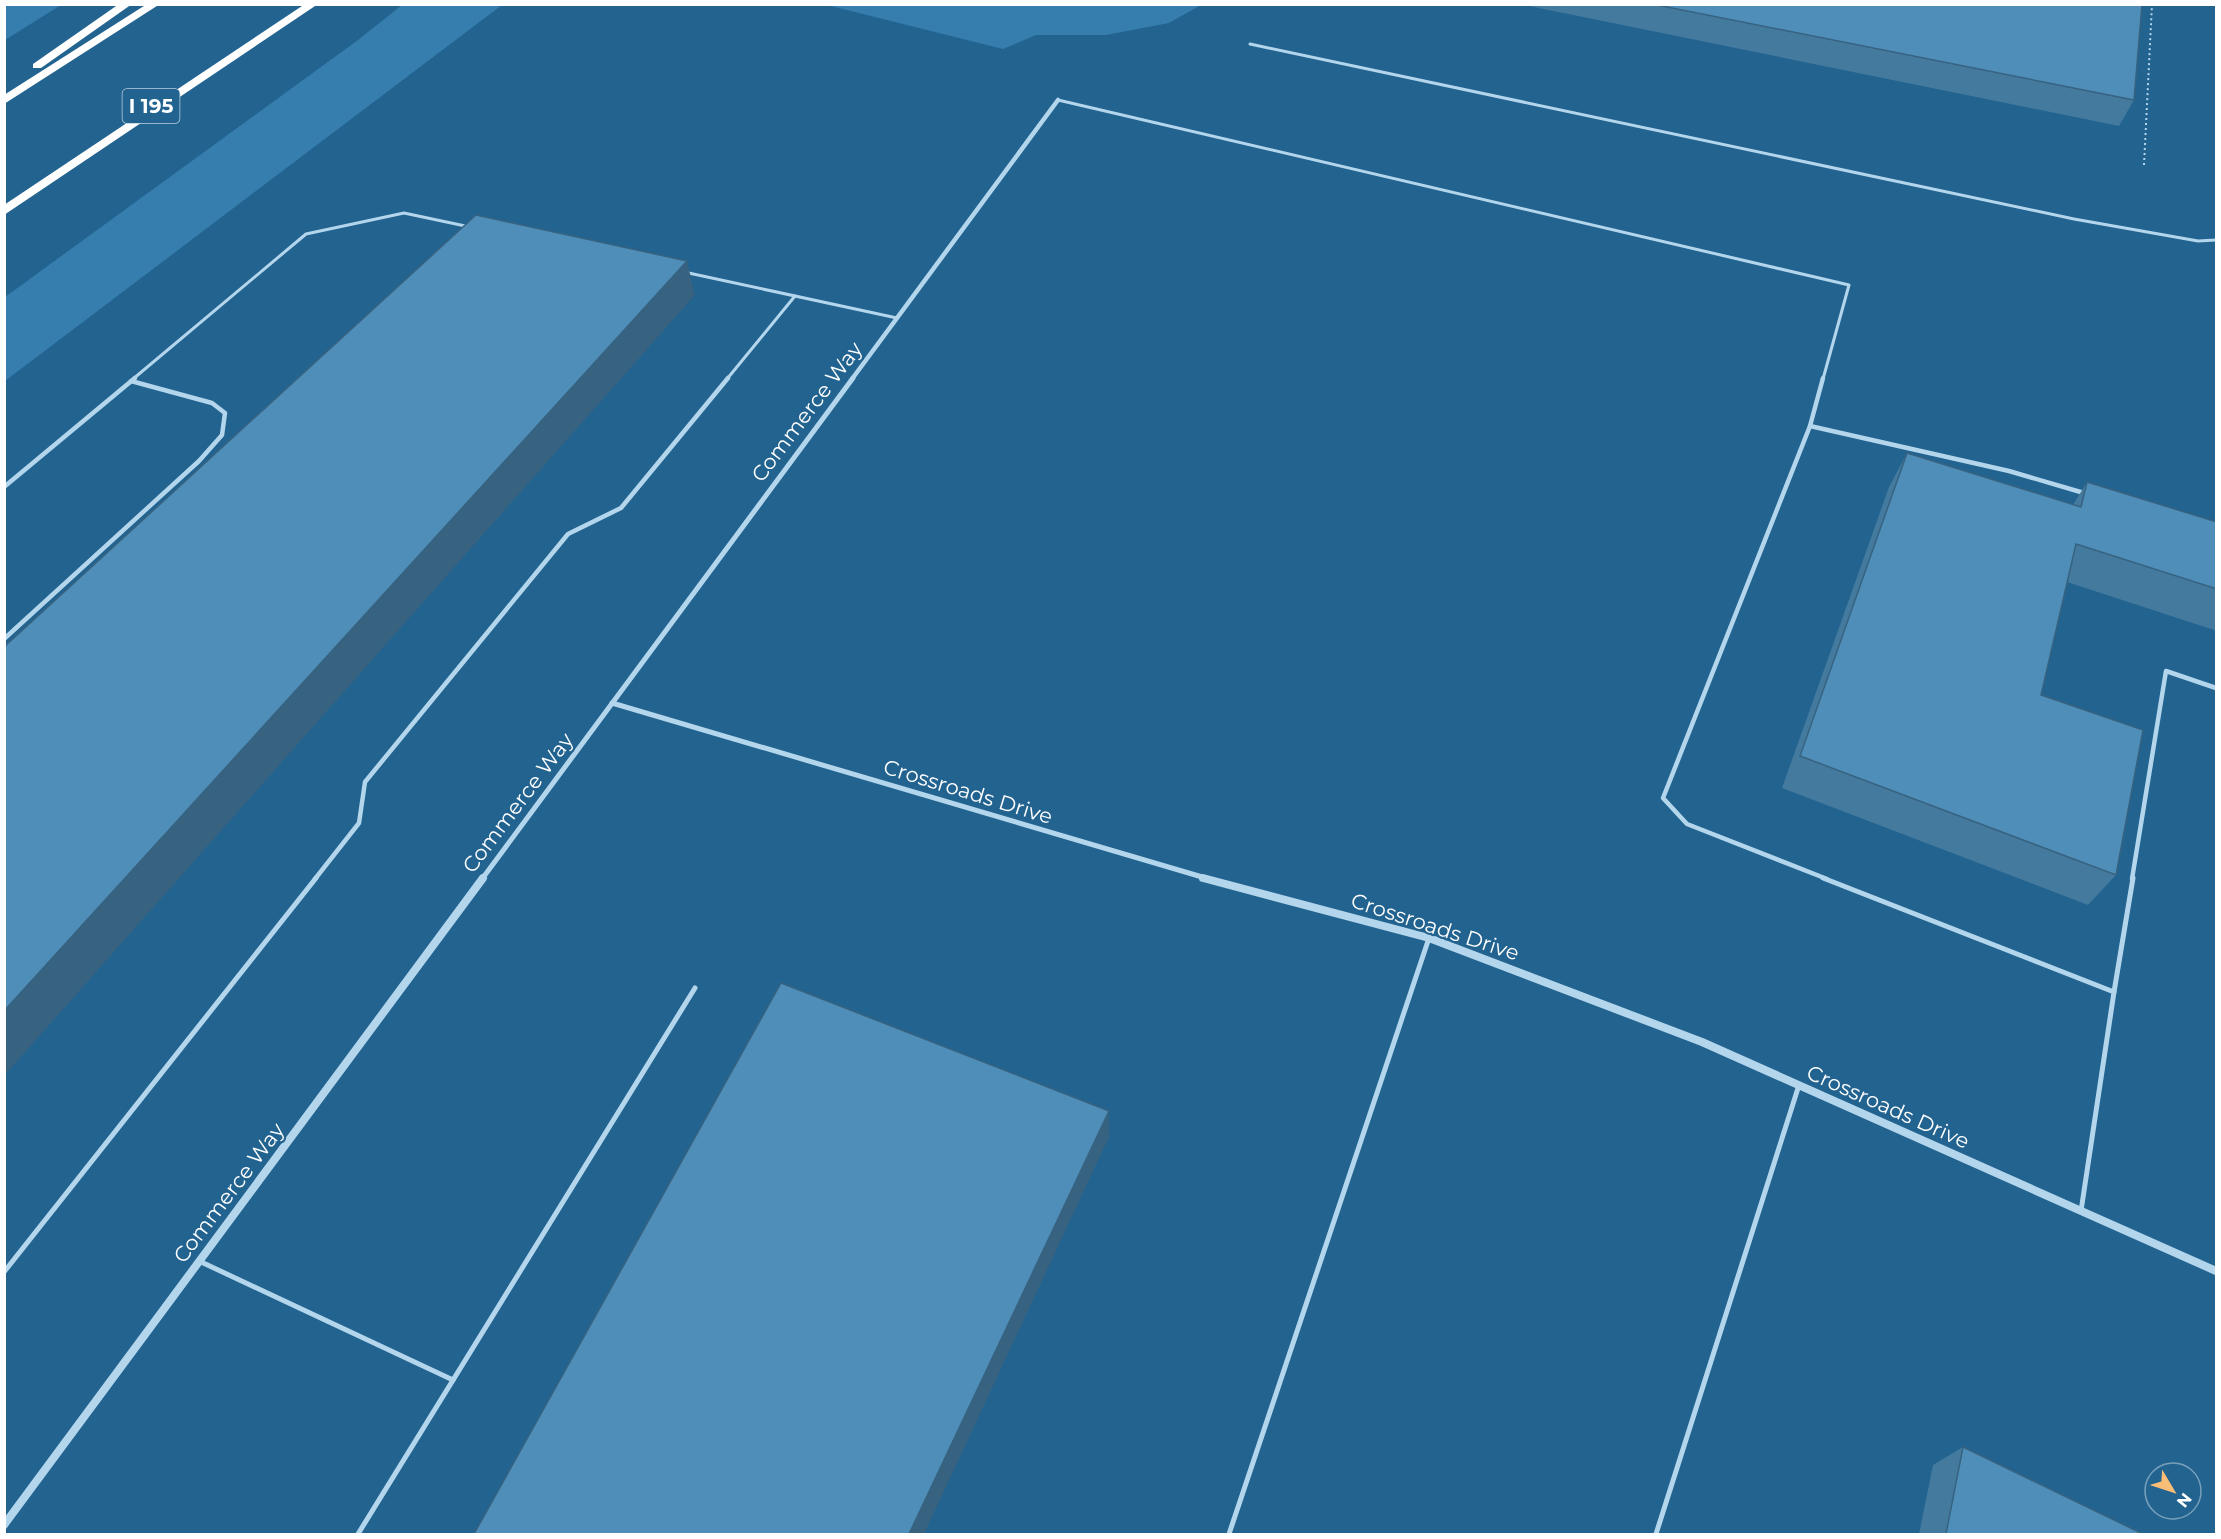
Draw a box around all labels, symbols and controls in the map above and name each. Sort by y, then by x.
road number: I 195 [122,89,180,123]
street label: Commerce Way [746,336,868,486]
street label: Commerce Way [457,727,579,877]
street label: Crossroads Drive [881,754,1056,829]
street label: Crossroads Drive [1348,888,1522,966]
street label: Crossroads Drive [1803,1059,1973,1154]
street label: Commerce Way [168,1117,290,1267]
north arrow [2143,1461,2203,1521]
text: N [2173,1489,2196,1511]

